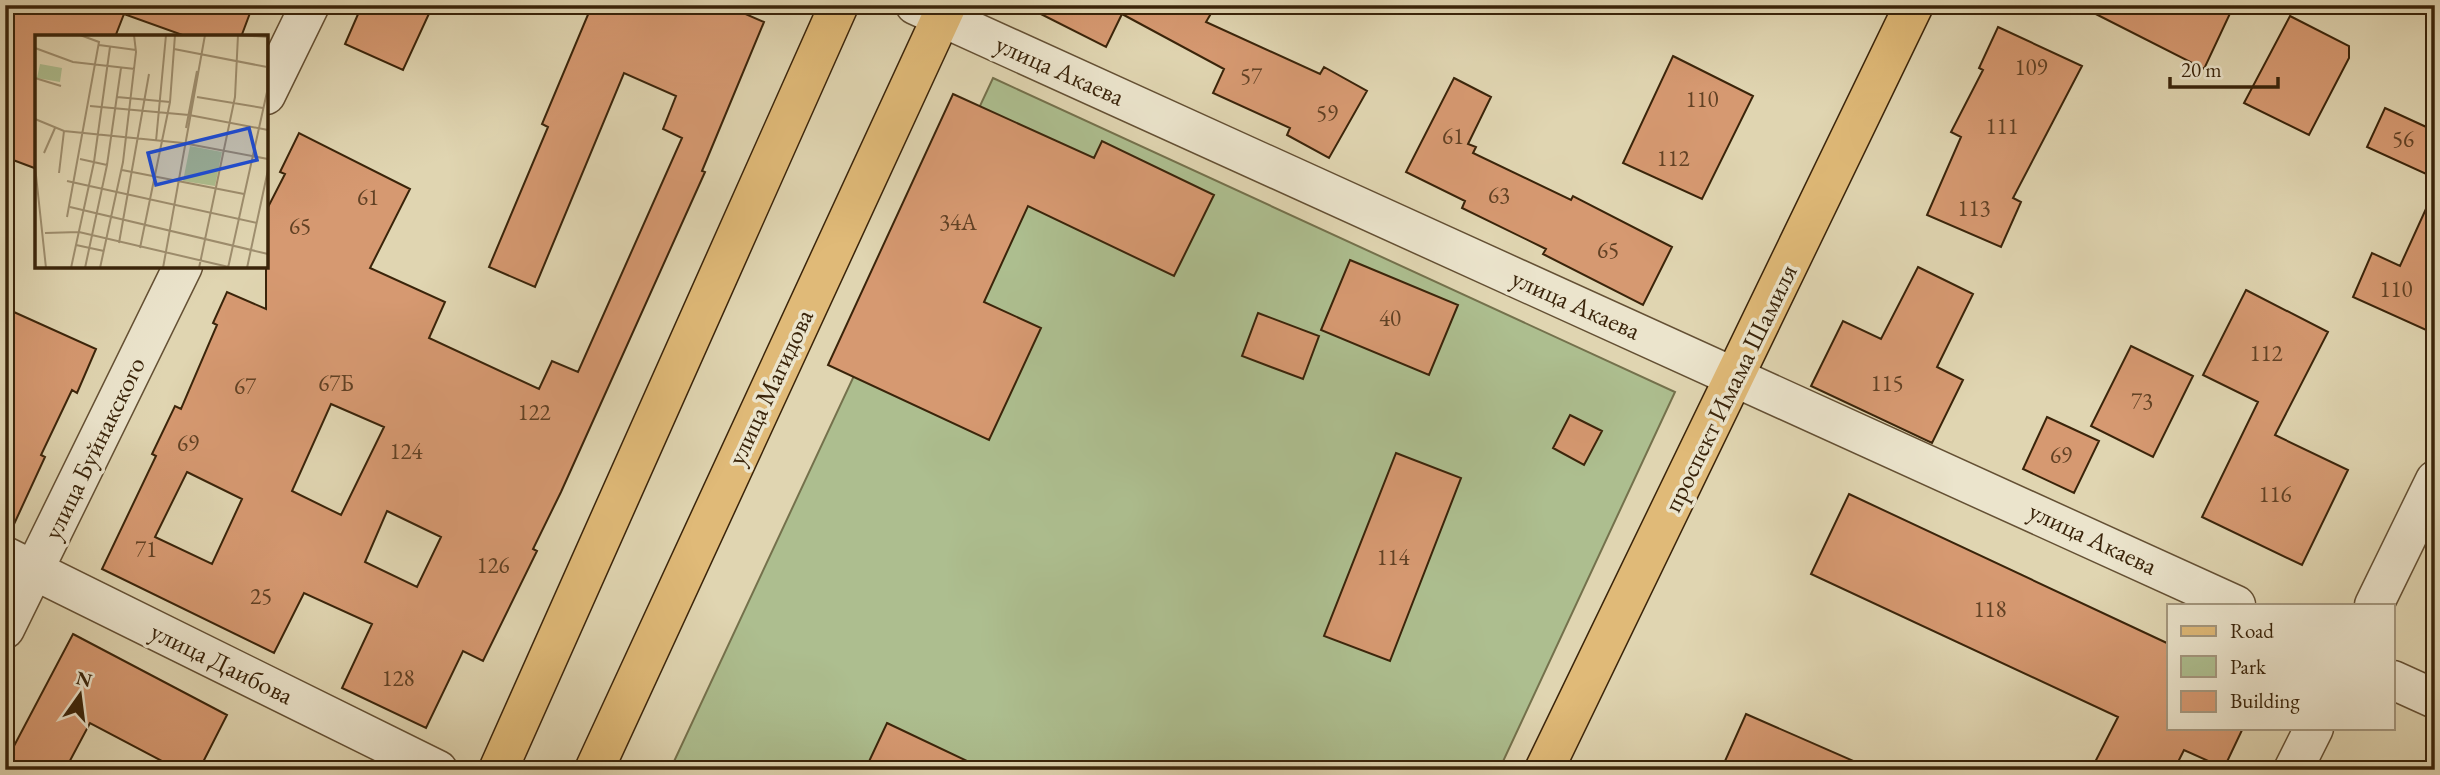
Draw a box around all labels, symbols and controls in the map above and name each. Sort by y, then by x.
street label: улица Акаева [990,26,1130,114]
inset map [35,35,268,268]
scale bar [2170,46,2279,90]
house number: 109 [2014,52,2048,82]
text: 20 m [2181,56,2222,83]
house number: 57 [1240,61,1263,91]
house number: 110 [1685,84,1719,114]
house number: 59 [1316,98,1338,128]
house number: 111 [1985,111,2019,141]
house number: 61 [1442,121,1464,151]
house number: 56 [2392,124,2414,154]
house number: 112 [1656,143,1690,173]
house number: 63 [1488,180,1510,210]
house number: 61 [357,182,379,212]
house number: 113 [1957,193,1991,223]
house number: 34А [939,207,978,237]
house number: 65 [289,211,311,241]
house number: 65 [1597,235,1619,265]
street label: проспект Имама Шамиля [1655,258,1805,518]
street label: улица Акаева [1506,260,1646,348]
house number: 110 [2379,274,2413,304]
street label: улица Магидова [719,303,821,470]
house number: 40 [1379,303,1401,333]
house number: 112 [2249,338,2283,368]
street label: улица Буйнакского [35,351,153,545]
house number: 67Б [318,368,354,398]
house number: 115 [1870,368,1904,398]
house number: 67 [234,371,257,401]
house number: 73 [2131,386,2153,416]
house number: 122 [517,397,551,427]
house number: 69 [177,428,199,458]
house number: 124 [389,436,424,466]
house number: 69 [2050,440,2072,470]
house number: 116 [2258,479,2292,509]
street label: улица Акаева [2023,493,2163,583]
house number: 71 [135,534,157,564]
house number: 114 [1376,542,1411,572]
house number: 126 [476,550,510,580]
house number: 25 [250,581,272,611]
house number: 118 [1973,594,2007,624]
legend [2167,604,2394,730]
street label: улица Даибова [145,614,300,713]
text: Road [2230,617,2274,644]
text: Park [2230,653,2267,680]
north arrow [46,660,116,730]
house number: 128 [381,663,415,693]
text: N [74,665,95,693]
text: Building [2230,687,2300,714]

